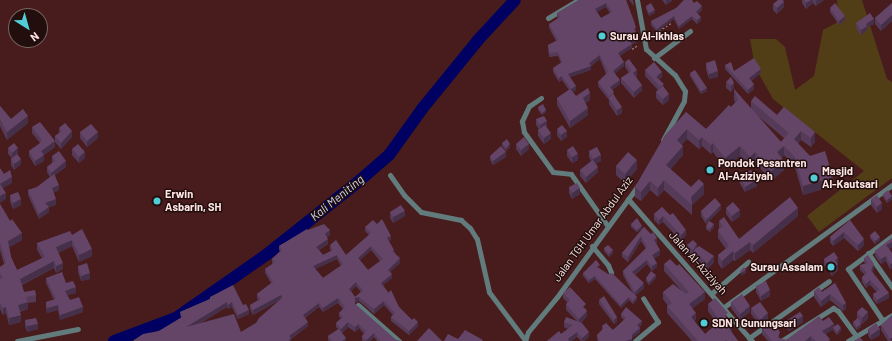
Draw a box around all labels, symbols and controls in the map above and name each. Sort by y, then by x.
north arrow [8,8,48,48]
place label: Surau Al-Ikhlas [610,29,684,43]
text: N [28,30,42,45]
marker: Surau Al-Ikhlas [597,31,607,41]
place label: Pondok Pesantren Al-Aziziyah [718,157,807,183]
marker: Pondok Pesantren Al-Aziziyah [705,165,715,175]
place label: Masjid Al-Kautsari [822,165,878,191]
water label: Kali Meniting [307,172,367,224]
marker: Masjid Al-Kautsari [809,173,819,183]
street label: Jalan TGH Umar Abdul Aziz [550,174,636,284]
place label: Erwin Asbarin, SH [165,188,221,214]
marker: Erwin Asbarin, SH [152,196,162,206]
street label: Jalan Al-Aziziyah [666,229,730,297]
place label: Surau Assalam [750,260,823,274]
marker: Surau Assalam [826,262,836,272]
place label: SDN 1 Gunungsari [712,316,796,330]
marker: SDN 1 Gunungsari [699,318,709,328]

